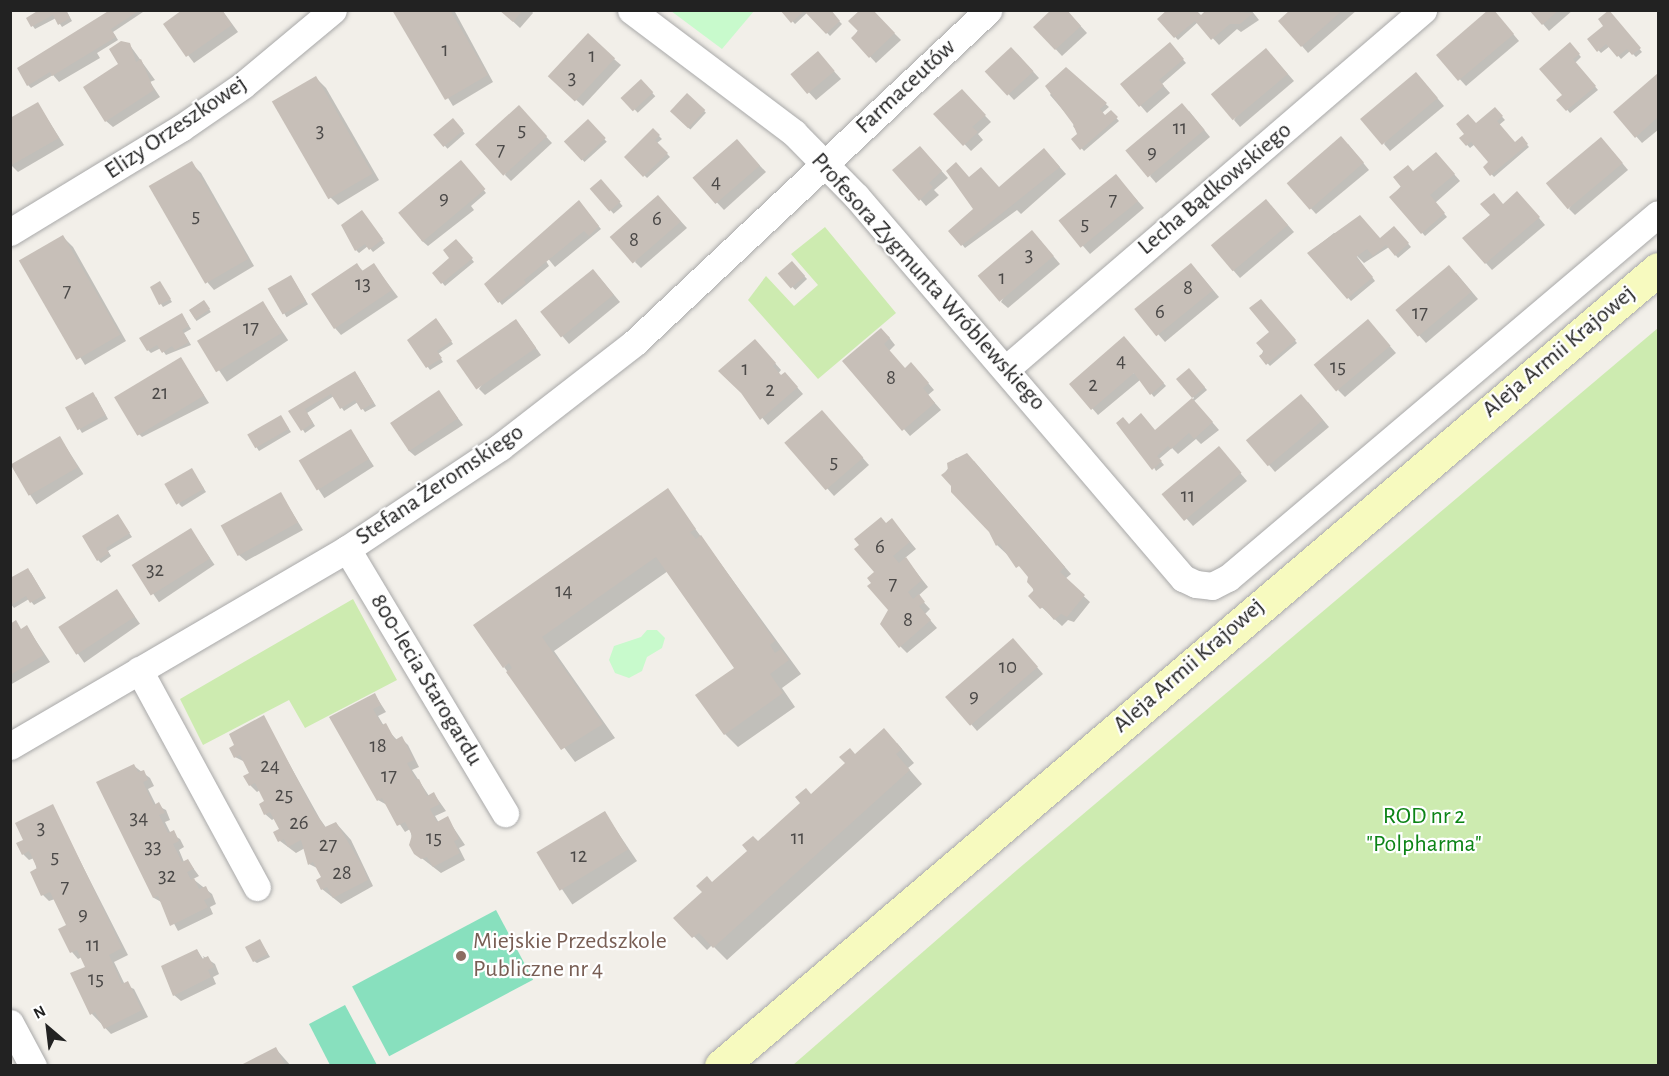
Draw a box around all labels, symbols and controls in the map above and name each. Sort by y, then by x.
street label: Farmaceutów [850,33,962,141]
house number: 1 [441,37,449,63]
house number: 1 [588,43,596,69]
house number: 3 [568,65,576,91]
street label: Elizy Orzeszkowej [100,70,252,186]
house number: 11 [1173,115,1187,141]
street label: Lecha Bądkowskiego [1132,116,1298,262]
house number: 5 [518,117,526,143]
house number: 3 [316,118,324,144]
house number: 7 [497,137,505,163]
house number: 9 [1147,139,1157,165]
street label: Profesora Zygmunta Wróblewskiego [804,147,1052,417]
house number: 4 [711,169,721,195]
house number: 9 [439,185,449,211]
house number: 7 [1109,187,1117,213]
house number: 5 [192,203,200,229]
house number: 6 [652,206,662,232]
house number: 5 [1081,211,1089,237]
house number: 8 [629,227,639,253]
house number: 3 [1025,242,1033,268]
house number: 1 [998,265,1006,291]
house number: 13 [355,271,371,297]
house number: 8 [1183,275,1193,301]
house number: 7 [63,278,71,304]
street label: Aleja Armii Krajowej [1477,280,1641,424]
house number: 6 [1155,299,1165,325]
house number: 17 [1412,300,1428,326]
house number: 17 [243,315,259,341]
house number: 4 [1116,348,1126,374]
house number: 15 [1330,354,1346,380]
house number: 1 [741,356,749,382]
house number: 8 [886,365,896,391]
house number: 2 [1088,372,1098,398]
house number: 2 [765,377,775,403]
house number: 21 [152,380,168,406]
street label: Stefana Żeromskiego [350,418,530,552]
house number: 5 [830,449,838,475]
house number: 11 [1181,483,1195,509]
house number: 6 [875,534,885,560]
house number: 32 [146,557,164,583]
house number: 7 [889,571,897,597]
house number: 14 [555,578,573,604]
street label: 800-lecia Starogardu [363,589,489,771]
street label: Aleja Armii Krajowej [1107,592,1271,740]
house number: 8 [903,607,913,633]
house number: 10 [999,654,1017,680]
house number: 9 [969,683,979,709]
house number: 18 [369,733,387,759]
house number: 24 [260,753,280,779]
house number: 17 [381,763,397,789]
house number: 25 [275,782,293,808]
park label: ROD nr 2 "Polpharma" [1366,803,1482,859]
house number: 34 [130,805,148,831]
house number: 26 [289,810,309,836]
house number: 3 [37,815,45,841]
house number: 15 [426,825,442,851]
house number: 11 [791,825,805,851]
house number: 27 [319,832,337,858]
house number: 33 [144,834,162,860]
house number: 12 [571,843,587,869]
house number: 5 [51,844,59,870]
house number: 28 [332,860,352,886]
house number: 32 [158,863,176,889]
house number: 7 [61,874,69,900]
house number: 9 [78,901,88,927]
place label: Miejskie Przedszkole Publiczne nr 4 [473,928,667,984]
house number: 11 [86,932,100,958]
marker: Miejskie Przedszkole Publiczne nr 4 [454,949,468,963]
house number: 15 [88,966,104,992]
north arrow [18,998,78,1058]
text: N [31,1002,48,1022]

